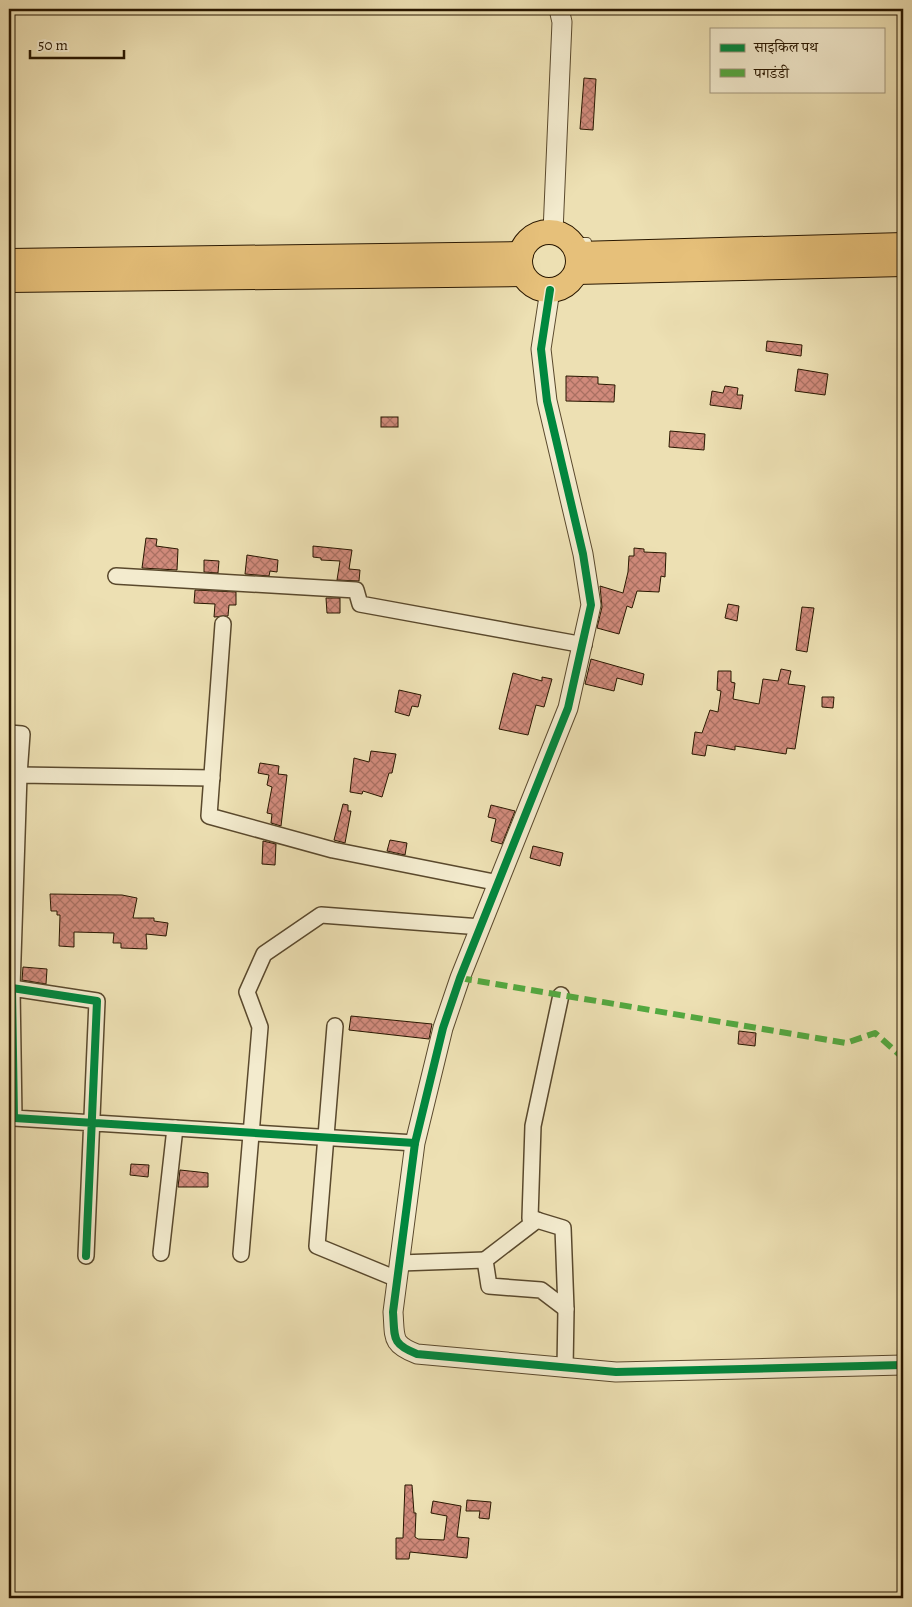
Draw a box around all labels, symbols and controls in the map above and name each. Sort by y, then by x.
scale bar [30,28,124,60]
legend [710,28,884,92]
text: 50 m [38,35,68,55]
text: साइकिल पथ [753,37,819,57]
text: पगडंडी [753,63,790,83]

